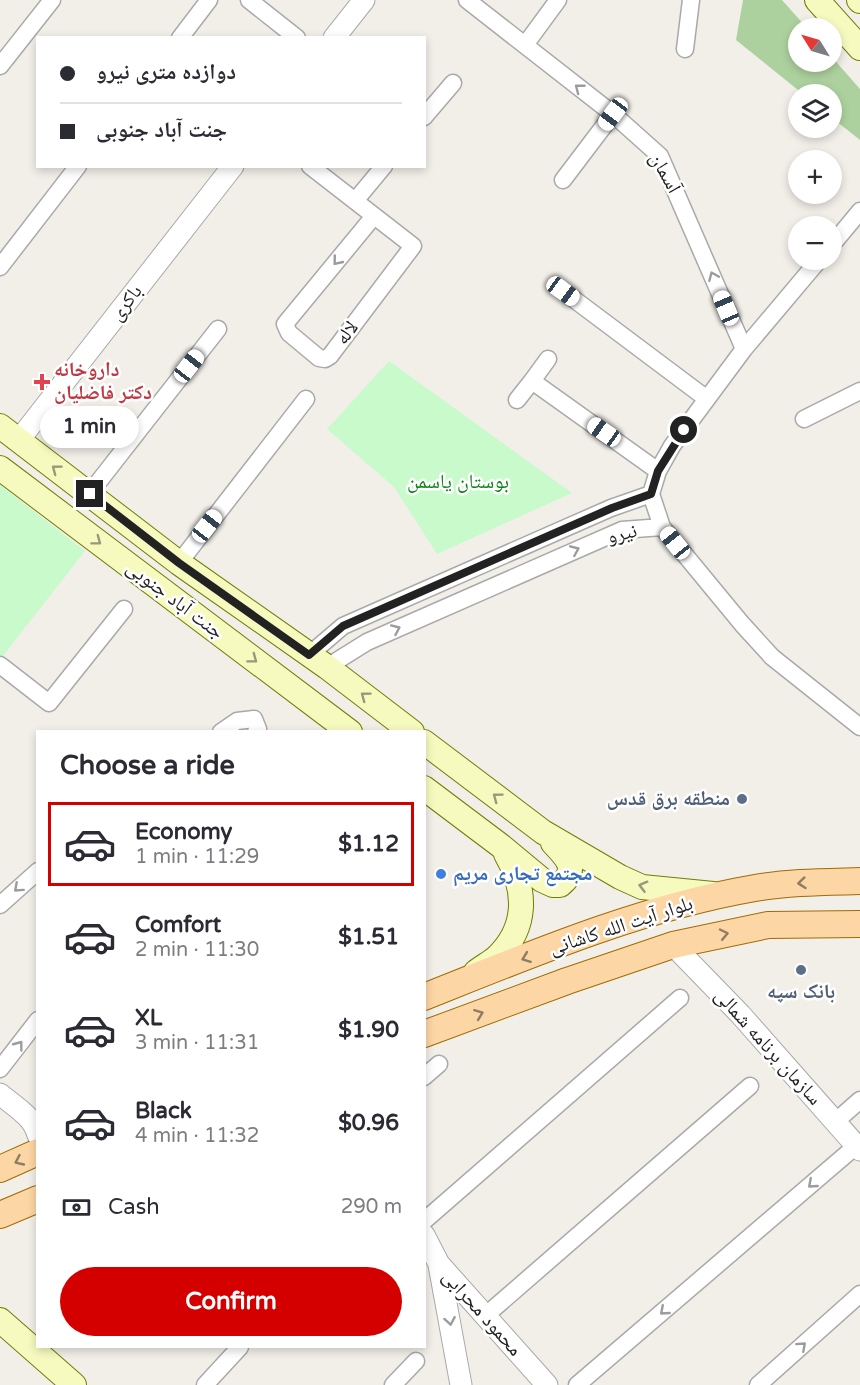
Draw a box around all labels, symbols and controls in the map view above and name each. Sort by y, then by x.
north arrow [788,18,842,72]
map controls [788,18,842,270]
text: دوازده متری نیرو [96,59,236,85]
one-way arrow [575,84,586,95]
button: layers [788,84,842,138]
car [595,94,631,134]
text: جنت آباد جنوبی [96,117,227,143]
street label: آسمان [644,148,686,198]
button: + [788,150,842,204]
button: − [788,216,842,270]
one-way arrow [333,254,344,265]
one-way arrow [708,272,720,283]
car [543,273,583,309]
street label: باکری [104,280,148,326]
car [711,288,741,328]
street label: لاله [330,316,364,350]
car [171,346,207,386]
place label: داروخانه دکتر فاضلیان [54,358,152,405]
marker: داروخانه دکتر فاضلیان [35,375,49,389]
callout: 1 min [40,407,140,449]
car [584,414,624,450]
text: 1 min [63,415,116,439]
route start [670,416,697,443]
one-way arrow [52,465,63,476]
park label: بوستان یاسمن [407,470,509,494]
route end [76,480,103,507]
car [189,506,225,546]
street label: نیرو [604,519,640,549]
car [657,523,693,563]
one-way arrow [90,534,101,545]
one-way arrow [568,545,579,557]
street label: جنت آباد جنوبی [121,555,229,645]
one-way arrow [390,624,401,636]
one-way arrow [246,651,257,662]
one-way arrow [361,693,372,704]
text: Choose a ride [60,749,235,782]
place label: منطقه برق قدس [607,787,730,811]
marker: منطقه برق قدس [735,792,749,806]
one-way arrow [492,793,503,804]
icon: car [63,817,117,871]
text: Economy [135,819,232,845]
text: $1.12 [338,831,399,857]
text: 1 min · 11:29 [135,845,259,869]
place label: مجتمع تجاری مریم [453,862,592,887]
marker: مجتمع تجاری مریم [434,867,448,881]
one-way arrow [797,876,806,889]
one-way arrow [638,880,648,893]
one-way arrow [15,881,25,892]
street label: بلوار آیت الله کاشانی [546,891,696,961]
icon: car [63,910,117,964]
text: Comfort [135,912,221,938]
text: $1.51 [338,924,399,950]
one-way arrow [719,928,729,941]
text: 2 min · 11:30 [135,938,259,962]
one-way arrow [521,951,532,963]
marker: بانک سپه [794,963,808,977]
place label: بانک سپه [767,980,835,1004]
street label: سازمان برنامه شمالی [709,984,827,1110]
icon: car [63,1003,117,1057]
text: XL [135,1005,162,1031]
one-way arrow [473,1008,484,1021]
text: $1.90 [338,1017,399,1043]
text: 3 min · 11:31 [135,1031,259,1055]
one-way arrow [11,1040,22,1051]
icon: car [63,1096,117,1150]
text: Black [135,1098,192,1124]
text: $0.96 [338,1110,399,1136]
text: 4 min · 11:32 [135,1124,259,1148]
one-way arrow [14,1153,25,1165]
one-way arrow [808,1177,819,1188]
icon: cash [60,1191,93,1224]
text: Cash [108,1194,160,1220]
text: 290 m [341,1195,402,1219]
street label: محمود محرابی [437,1265,527,1361]
button: Confirm [60,1267,402,1336]
one-way arrow [660,1304,671,1315]
one-way arrow [443,1316,456,1326]
one-way arrow [795,1342,806,1353]

